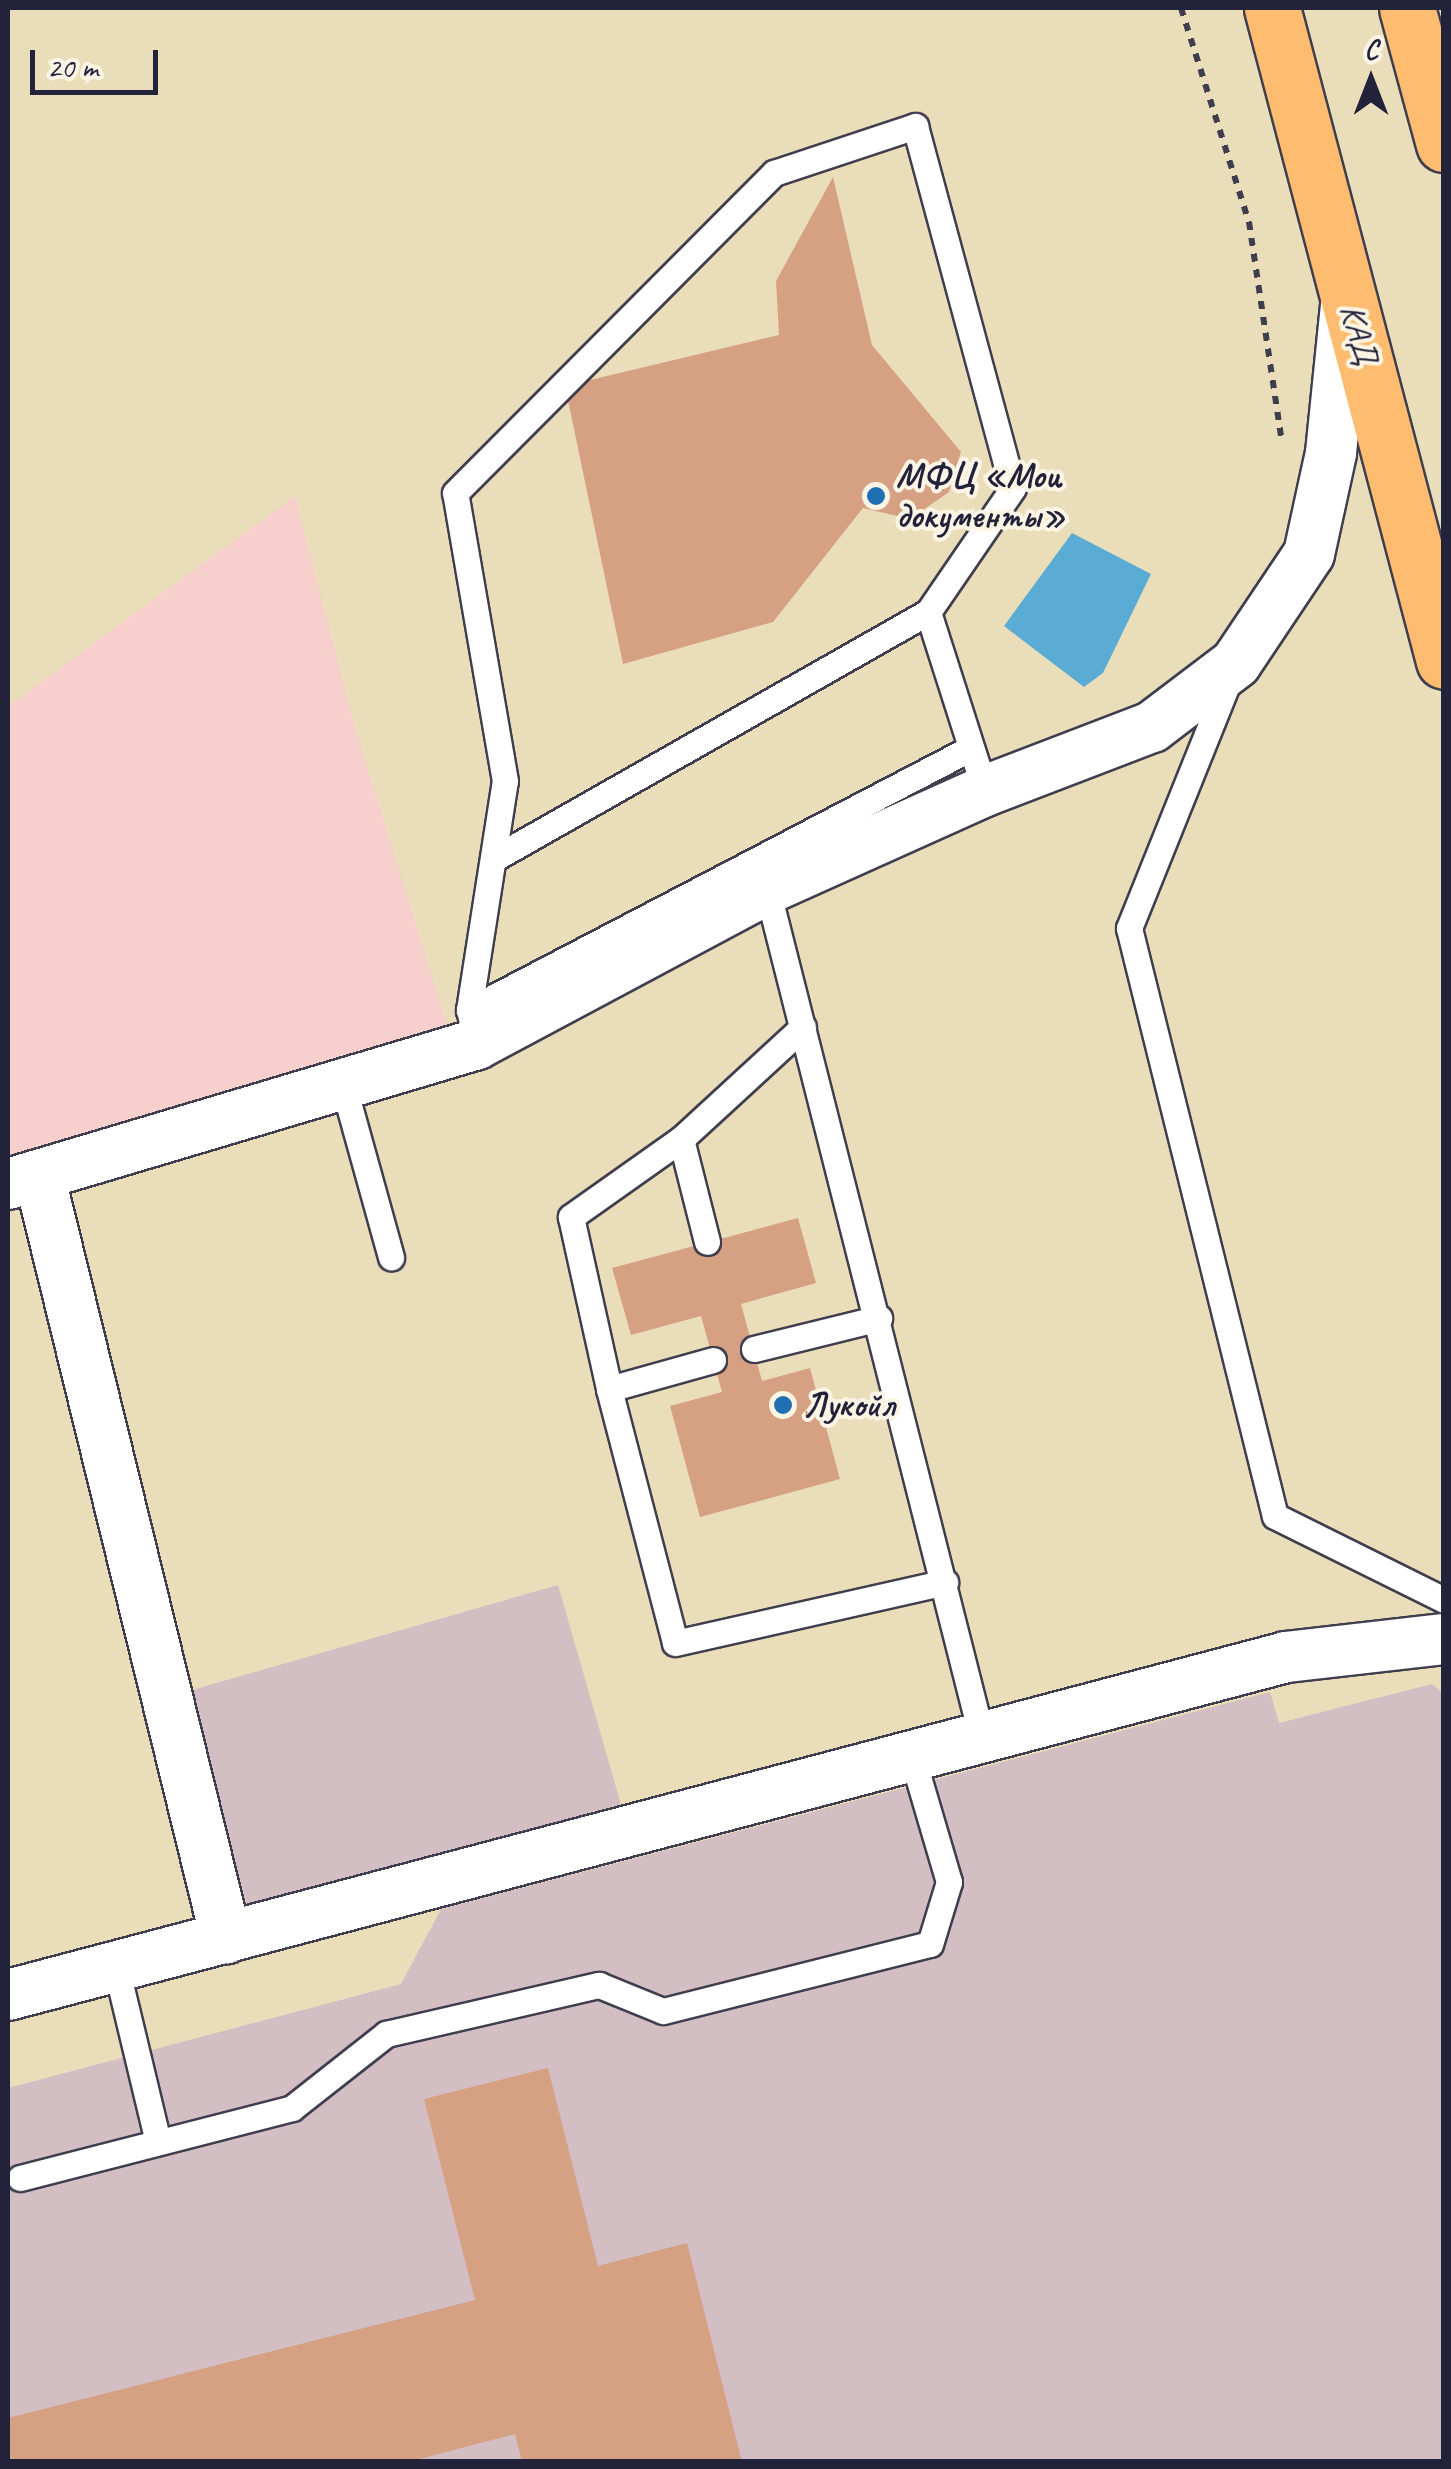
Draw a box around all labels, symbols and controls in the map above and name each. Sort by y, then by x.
scale bar [35,30,162,92]
north arrow [1321,30,1421,130]
text: С [1364,32,1378,67]
text: 20 m [47,48,98,86]
street label: КАД [1331,299,1387,369]
place label: МФЦ «Мои документы» [896,455,1065,537]
marker: МФЦ «Мои документы» [865,485,887,507]
place label: Лукойл [803,1384,894,1426]
marker: Лукойл [772,1394,794,1416]

